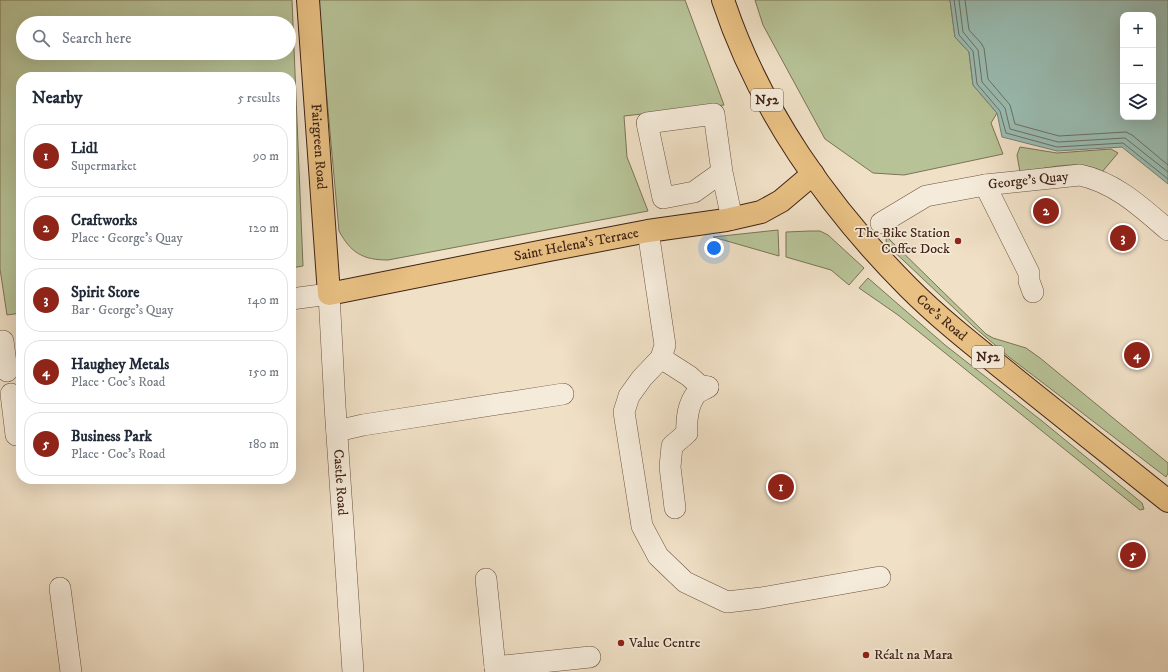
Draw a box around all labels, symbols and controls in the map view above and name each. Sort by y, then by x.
map controls [1120,12,1156,120]
button: + [1120,12,1156,48]
search box [16,16,296,60]
icon: search [30,27,52,49]
text: Search here [62,29,131,48]
button: − [1120,48,1156,84]
button: layers [1120,84,1156,120]
text: Nearby [32,87,82,109]
road number: N52 [751,89,783,111]
text: 5 results [238,90,280,106]
street label: Fairgreen Road [306,103,331,190]
text: Lidl [71,139,98,158]
text: 1 [44,148,48,164]
text: 90 m [253,148,279,164]
text: Supermarket [71,158,137,174]
street label: George's Quay [987,167,1070,194]
pin: 2 [1033,196,1059,226]
text: Craftworks [71,211,137,230]
text: 2 [43,220,49,236]
text: 120 m [248,220,279,236]
pin: 3 [1110,223,1136,253]
street label: Saint Helena's Terrace [513,224,640,266]
place label: The Bike Station Coffee Dock [855,224,951,258]
text: Place · George's Quay [71,230,183,246]
marker: The Bike Station Coffee Dock [953,236,963,246]
your location [704,238,724,258]
text: Spirit Store [71,283,139,302]
street label: Coe's Road [912,291,971,345]
text: 3 [44,292,48,308]
text: 140 m [247,292,279,308]
text: Bar · George's Quay [71,302,173,318]
pin: 4 [1124,340,1150,370]
road number: N52 [972,346,1004,368]
text: Haughey Metals [71,355,169,374]
text: 4 [42,364,50,380]
text: 150 m [248,364,279,380]
text: Place · Coe's Road [71,374,165,390]
text: Business Park [71,427,152,446]
text: 5 [43,436,49,452]
text: 180 m [248,436,279,452]
text: Place · Coe's Road [71,446,165,462]
street label: Castle Road [329,449,351,516]
pin: 1 [768,472,794,502]
pin: 5 [1120,540,1146,570]
place label: Value Centre [628,634,701,652]
marker: Value Centre [616,638,626,648]
place label: Réalt na Mara [874,646,953,664]
marker: Réalt na Mara [861,650,871,660]

